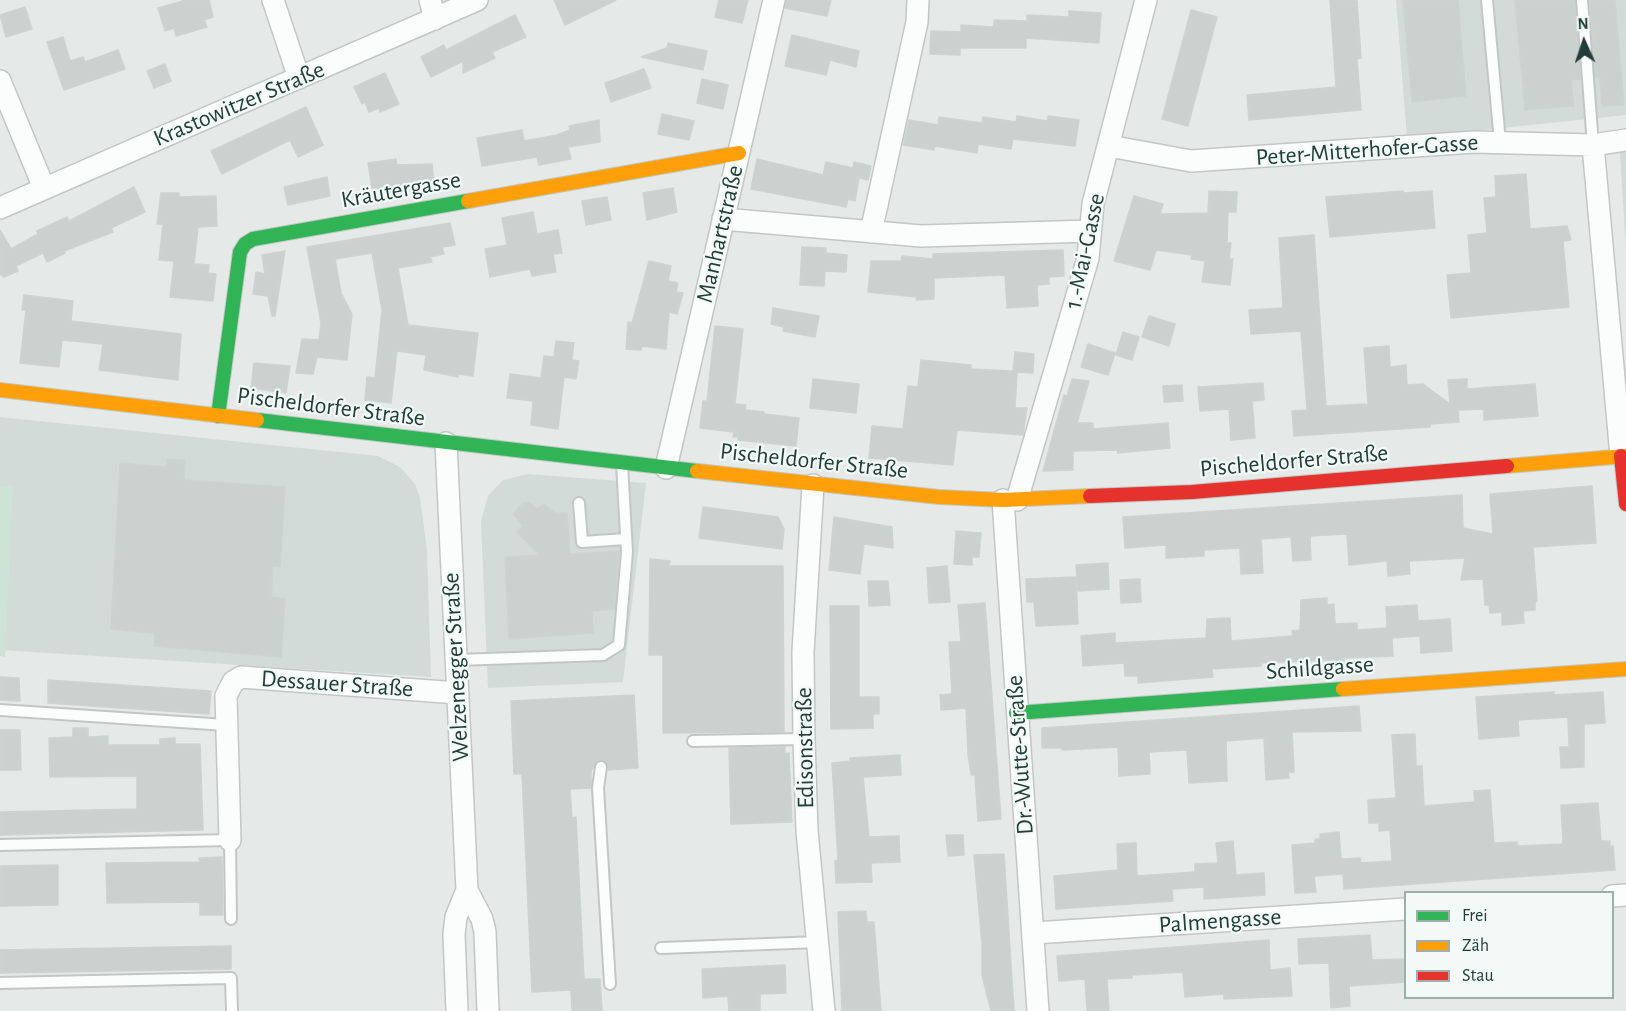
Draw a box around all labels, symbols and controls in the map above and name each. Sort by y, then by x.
north arrow [1554,12,1614,72]
text: N [1577,16,1589,32]
street label: Krastowitzer Straße [149,55,329,153]
street label: Peter-Mitterhofer-Gasse [1255,128,1479,172]
street label: Manhartstraße [690,162,750,306]
street label: Kräutergasse [339,165,463,215]
street label: 1.-Mai-Gasse [1059,191,1111,311]
street label: Pischeldorfer Straße [235,381,427,433]
street label: Pischeldorfer Straße [718,437,910,485]
street label: Pischeldorfer Straße [1199,438,1389,484]
street label: Welzenegger Straße [437,572,475,762]
street label: Schildgasse [1265,650,1375,686]
street label: Dessauer Straße [260,664,414,704]
street label: Dr.-Wutte-Straße [1000,674,1040,836]
street label: Edisonstraße [790,687,820,809]
legend [1404,891,1614,999]
street label: Palmengasse [1158,902,1282,940]
text: Frei [1462,907,1488,925]
text: Zäh [1462,937,1489,955]
text: Stau [1462,967,1494,985]

